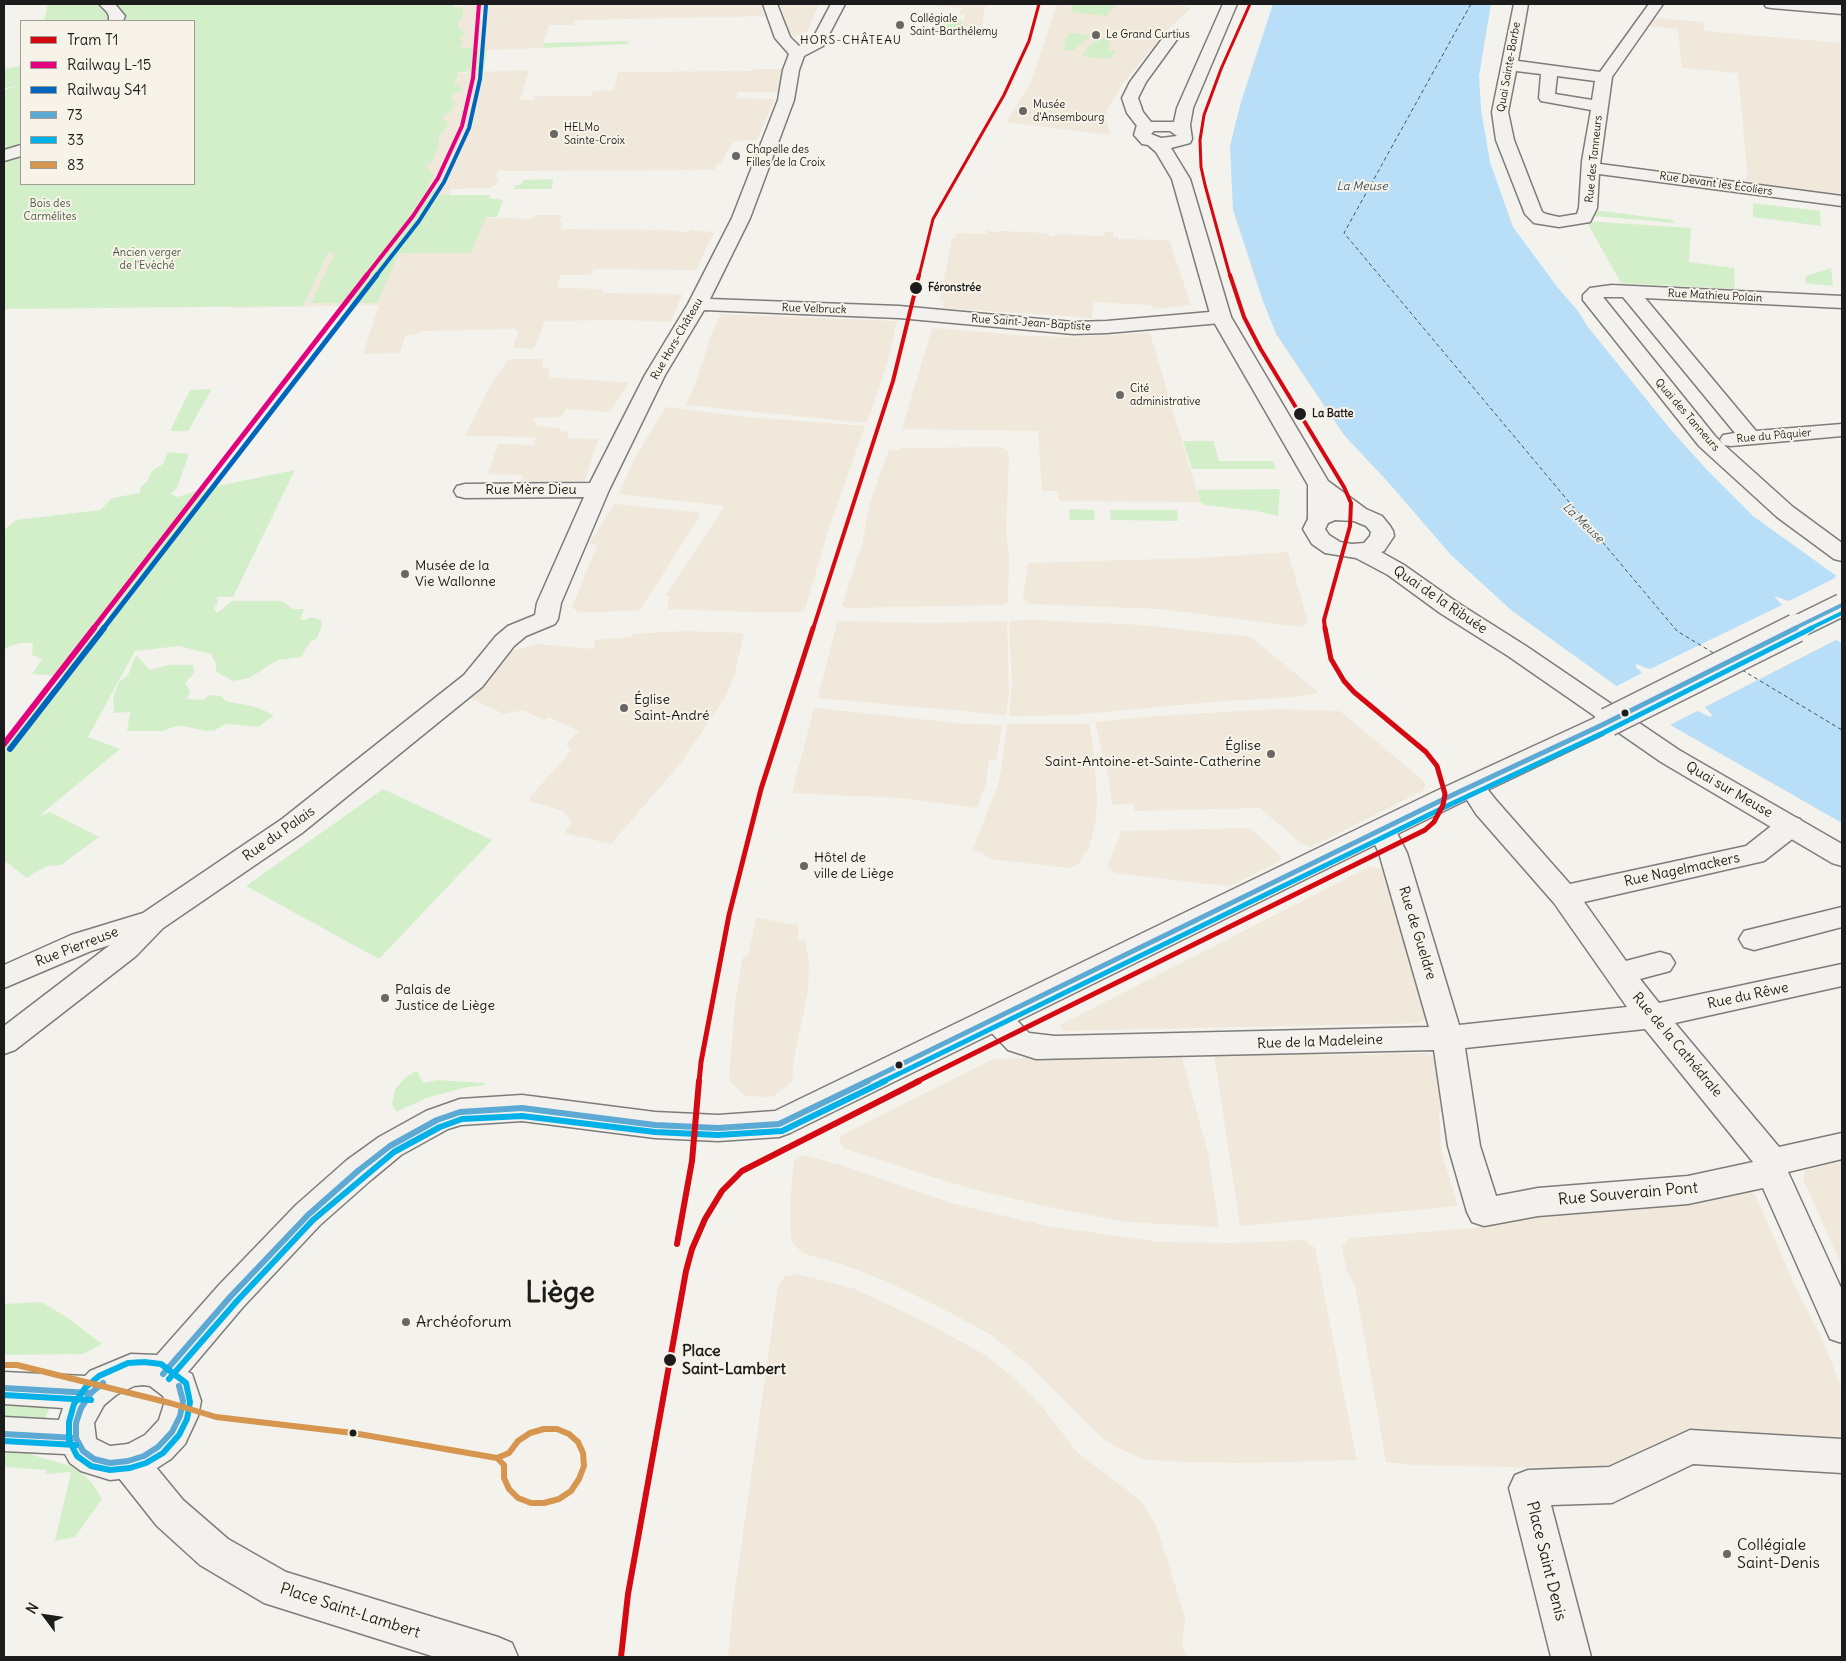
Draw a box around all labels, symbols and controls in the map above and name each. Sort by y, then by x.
place label: Collégiale Saint-Barthélemy [910,12,998,38]
marker: Collégiale Saint-Barthélemy [894,19,906,31]
legend [20,20,195,185]
street label: Quai Sainte-Barbe [1495,21,1523,113]
place label: Le Grand Curtius [1106,28,1190,42]
marker: Le Grand Curtius [1090,29,1102,41]
text: Tram T1 [67,30,118,49]
district label: HORS-CHÂTEAU [798,34,904,48]
text: Railway L-15 [67,55,151,74]
text: Railway S41 [67,80,147,99]
place label: Musée d'Ansembourg [1033,98,1104,124]
text: 73 [67,105,83,124]
marker: Musée d'Ansembourg [1017,105,1029,117]
street label: Rue des Tanneurs [1583,115,1605,203]
place label: HELMo Sainte-Croix [564,121,625,147]
marker: HELMo Sainte-Croix [548,128,560,140]
text: 33 [67,130,84,149]
place label: Chapelle des Filles de la Croix [746,143,825,169]
marker: Chapelle des Filles de la Croix [730,150,742,162]
text: 83 [67,155,84,174]
street label: Rue Devant les Écoliers [1659,170,1773,198]
water label: La Meuse [1336,180,1388,194]
park label: Bois des Carmélites [24,197,76,223]
park label: Ancien verger de l'Evèché [113,246,181,272]
marker: Féronstrée [908,280,924,296]
place label: Féronstrée [928,281,981,295]
street label: Rue Mathieu Polain [1667,287,1763,305]
street label: Rue Hors-Château [648,296,706,382]
street label: Rue Velbruck [781,301,847,317]
street label: Rue Saint-Jean-Baptiste [971,312,1091,334]
street label: Quai des Tanneurs [1652,376,1722,454]
place label: Cité administrative [1130,382,1200,408]
marker: Cité administrative [1114,389,1126,401]
marker: La Batte [1292,406,1308,422]
place label: La Batte [1312,407,1354,421]
street label: Rue du Pâquier [1736,426,1812,446]
street label: Rue Mère Dieu [485,482,577,498]
water label: La Meuse [1560,500,1606,546]
place label: Musée de la Vie Wallonne [415,558,496,590]
street label: Quai de la Ribuée [1390,562,1490,638]
marker: Musée de la Vie Wallonne [399,568,411,580]
place label: Église Saint-André [634,692,709,724]
marker: Église Saint-André [618,702,630,714]
unlabelled marker [1620,708,1630,718]
place label: Église Saint-Antoine-et-Sainte-Catherine [1045,738,1261,770]
marker: Église Saint-Antoine-et-Sainte-Catherine [1265,748,1277,760]
street label: Quai sur Meuse [1683,758,1775,822]
street label: Rue du Palais [240,803,318,865]
place label: Hôtel de ville de Liège [814,850,894,882]
street label: Rue Nagelmackers [1623,850,1741,890]
marker: Hôtel de ville de Liège [798,860,810,872]
street label: Rue de Gueldre [1395,884,1439,982]
street label: Rue Pierreuse [33,923,121,971]
street label: Rue du Rêwe [1706,979,1790,1013]
place label: Palais de Justice de Liège [395,982,495,1014]
street label: Rue de la Cathédrale [1628,989,1726,1101]
marker: Palais de Justice de Liège [379,992,391,1004]
street label: Rue de la Madeleine [1257,1031,1383,1053]
unlabelled marker [894,1060,904,1070]
street label: Rue Souverain Pont [1557,1178,1699,1210]
district label: Liège [525,1277,595,1311]
place label: Archéoforum [416,1312,511,1332]
marker: Archéoforum [400,1316,412,1328]
place label: Place Saint-Lambert [682,1341,786,1379]
marker: Place Saint-Lambert [662,1352,678,1368]
unlabelled marker [348,1428,358,1438]
street label: Place Saint Denis [1522,1499,1570,1623]
place label: Collégiale Saint-Denis [1737,1535,1820,1573]
marker: Collégiale Saint-Denis [1721,1548,1733,1560]
street label: Place Saint-Lambert [277,1579,423,1643]
north arrow [20,1591,70,1641]
text: N [22,1599,42,1617]

